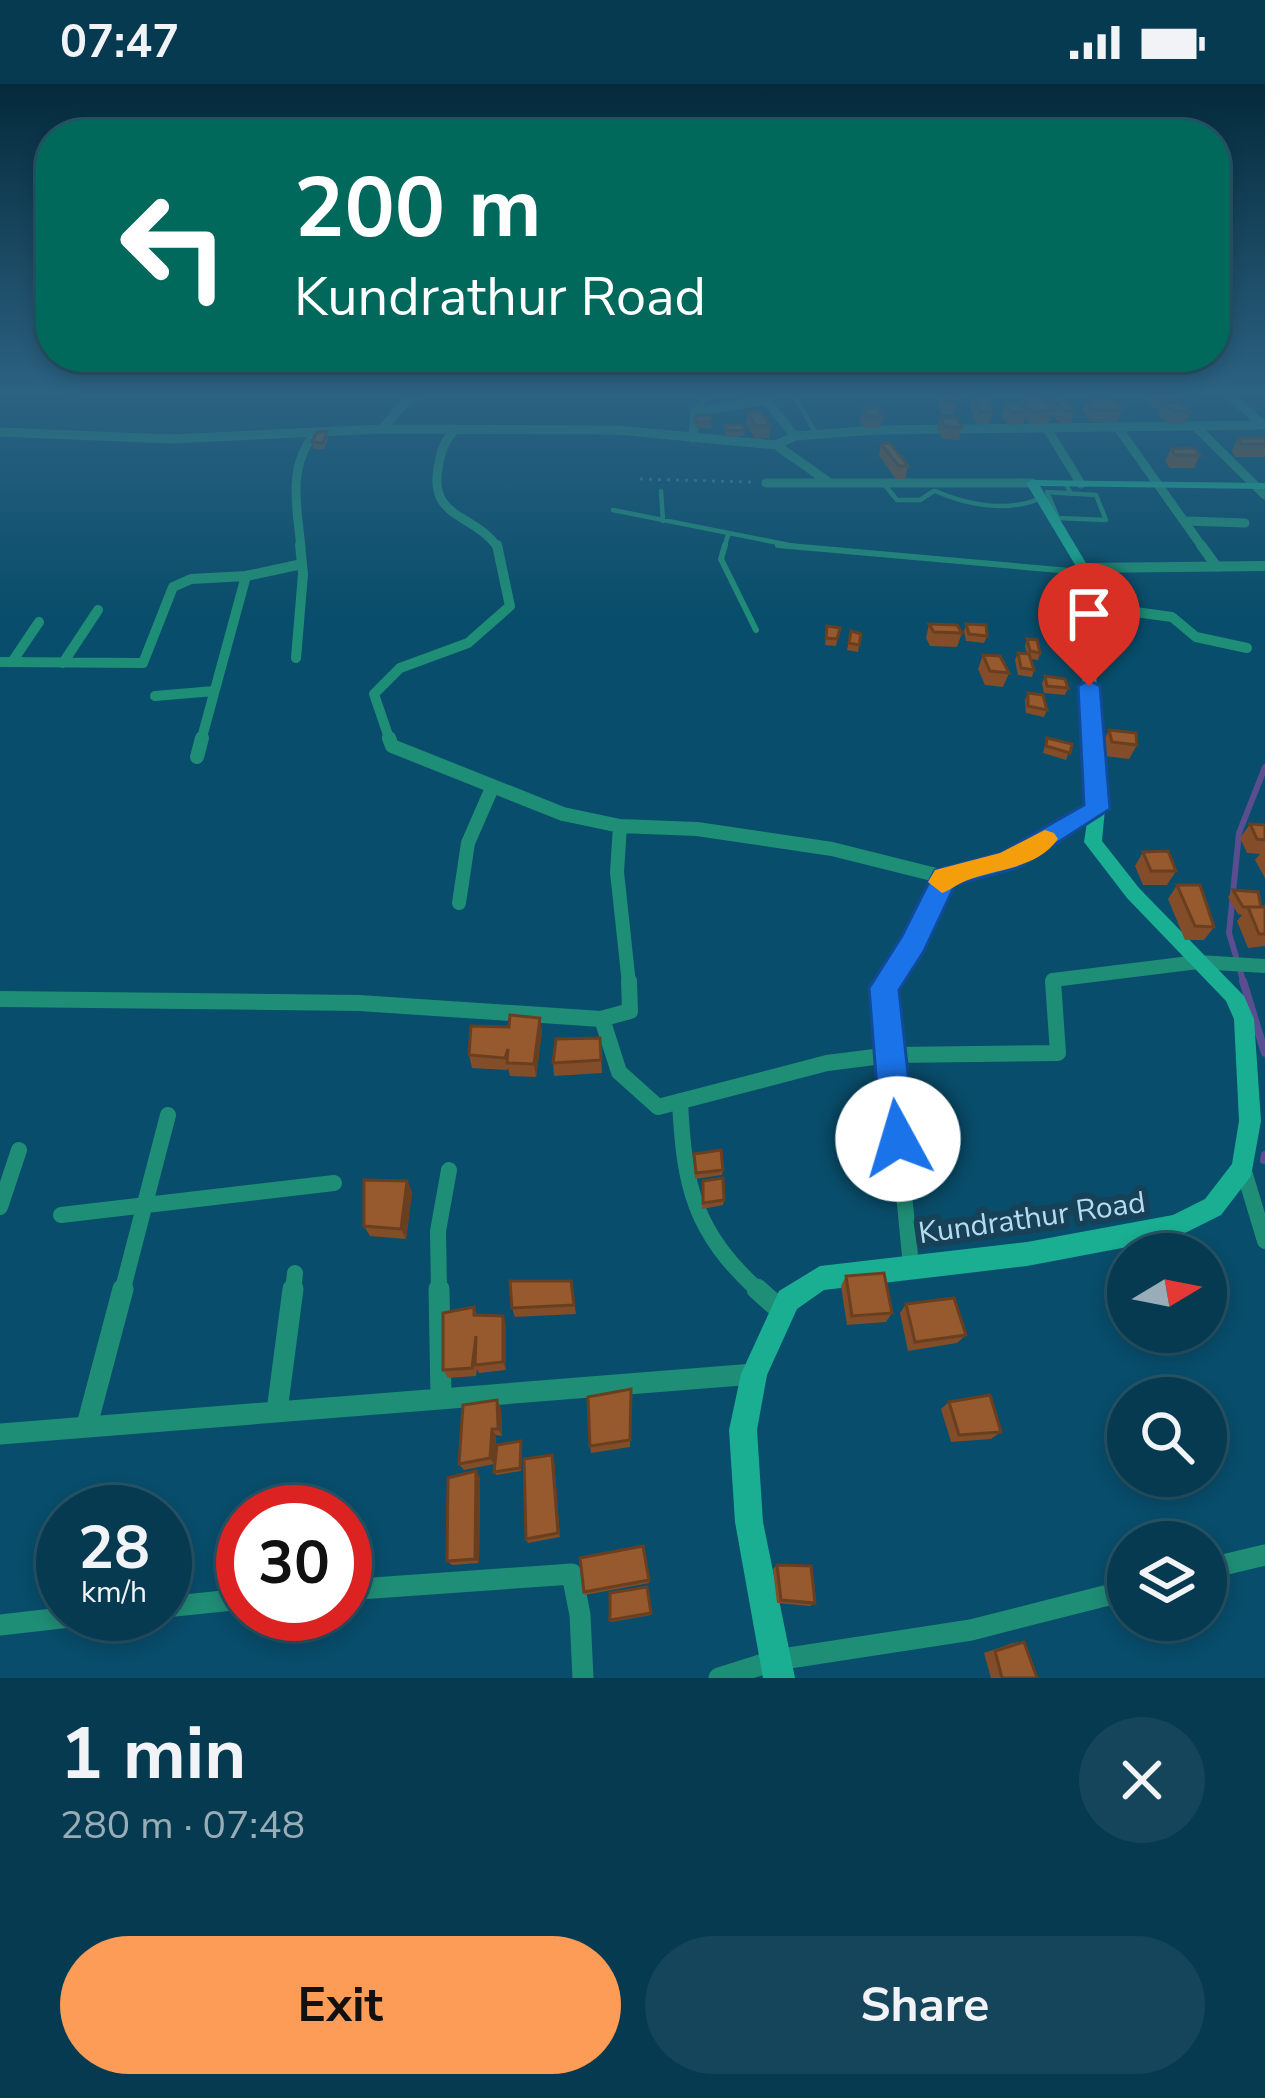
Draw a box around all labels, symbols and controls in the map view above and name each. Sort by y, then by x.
text: 07:47 [60,12,179,73]
text: 200 m [294,151,542,266]
icon: left [96,168,252,324]
text: Kundrathur Road [294,260,706,334]
pin [1038,563,1140,686]
icon: arrive [1056,581,1122,647]
position arrow [835,1076,961,1202]
street label: Kundrathur Road [916,1182,1148,1254]
north arrow [1107,1233,1227,1353]
map controls [1107,1233,1227,1641]
button: search [1107,1377,1227,1497]
speed limit sign: 30 [216,1485,372,1641]
text: 28 [78,1507,150,1589]
button: layers [1107,1521,1227,1641]
text: km/h [81,1572,147,1613]
text: 1 min [60,1705,246,1803]
button: close [1079,1717,1205,1843]
text: 280 m · 07:48 [60,1799,305,1852]
button: Exit [60,1936,621,2074]
button: Share [645,1936,1205,2074]

